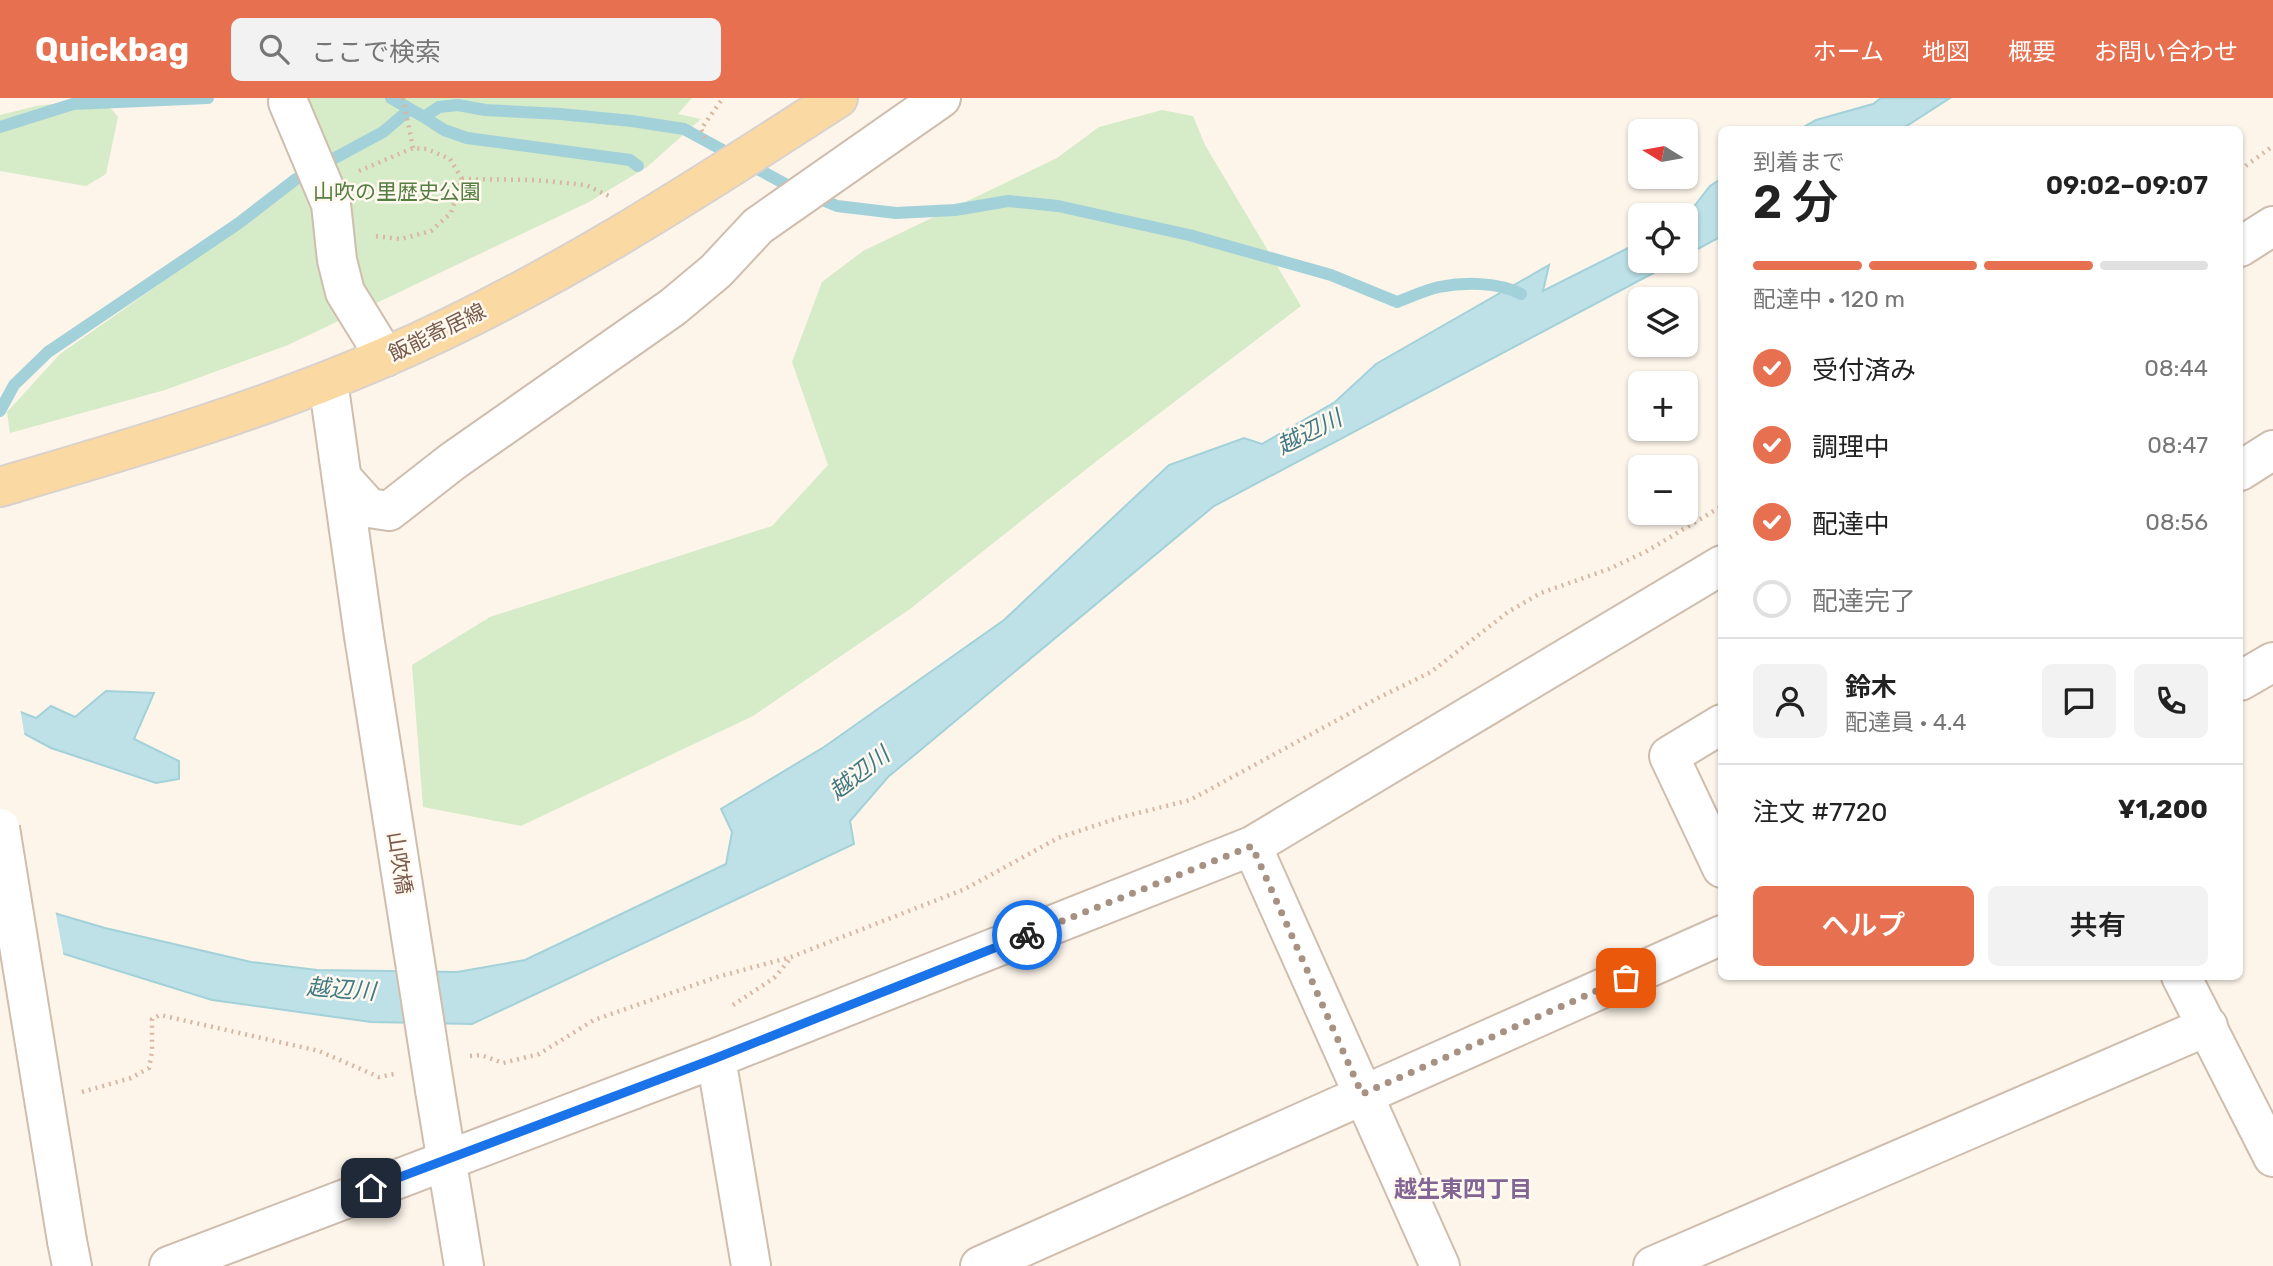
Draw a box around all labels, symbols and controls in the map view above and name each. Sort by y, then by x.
search box [231,18,721,81]
text: Quickbag [35,30,189,69]
icon: search [255,30,293,68]
text: ここで検索 [311,37,441,68]
text: ホーム [1813,38,1884,66]
text: 地図 [1922,38,1970,66]
text: 概要 [2008,38,2056,66]
text: お問い合わせ [2094,38,2238,66]
north arrow [1628,119,1698,189]
map controls [1628,119,1698,525]
text: 到着まで [1753,148,1845,176]
text: 09:02–09:07 [2046,170,2208,201]
text: 2 分 [1753,175,1838,230]
park label: 山吹の里歴史公園 [313,179,481,204]
button: locate [1628,203,1698,273]
text: 配達中 · 120 m [1753,285,1905,313]
button: layers [1628,287,1698,357]
street label: 飯能寄居線 [384,298,490,366]
icon: check [1753,349,1791,387]
text: 08:44 [2144,354,2208,382]
text: 受付済み [1812,355,1916,386]
button: + [1628,371,1698,441]
water label: 越辺川 [1272,403,1349,460]
icon: check [1753,426,1791,464]
text: 08:47 [2147,431,2208,459]
text: 調理中 [1812,432,1890,463]
button: − [1628,455,1698,525]
icon: check [1753,503,1791,541]
text: 08:56 [2145,508,2208,536]
text: 配達中 [1812,509,1890,540]
text: 配達完了 [1812,586,1916,617]
button: person [1753,664,1827,738]
button: chat [2042,664,2116,738]
button: phone [2134,664,2208,738]
text: 鈴木 [1845,672,1897,703]
text: 配達員 · 4.4 [1845,708,1967,736]
water label: 越辺川 [823,739,897,805]
text: ¥1,200 [2118,794,2208,825]
text: 注文 #7720 [1753,797,1888,828]
street label: 山吹橋 [383,830,417,896]
button: ヘルプ [1753,886,1974,966]
button: 共有 [1988,886,2208,966]
courier [992,900,1062,970]
icon: bike [1008,916,1046,954]
pin [1596,948,1656,1008]
icon: bag [1607,959,1645,997]
water label: 越辺川 [306,973,379,1006]
pin [341,1158,401,1218]
icon: home [352,1169,390,1207]
district label: 越生東四丁目 [1394,1175,1532,1203]

